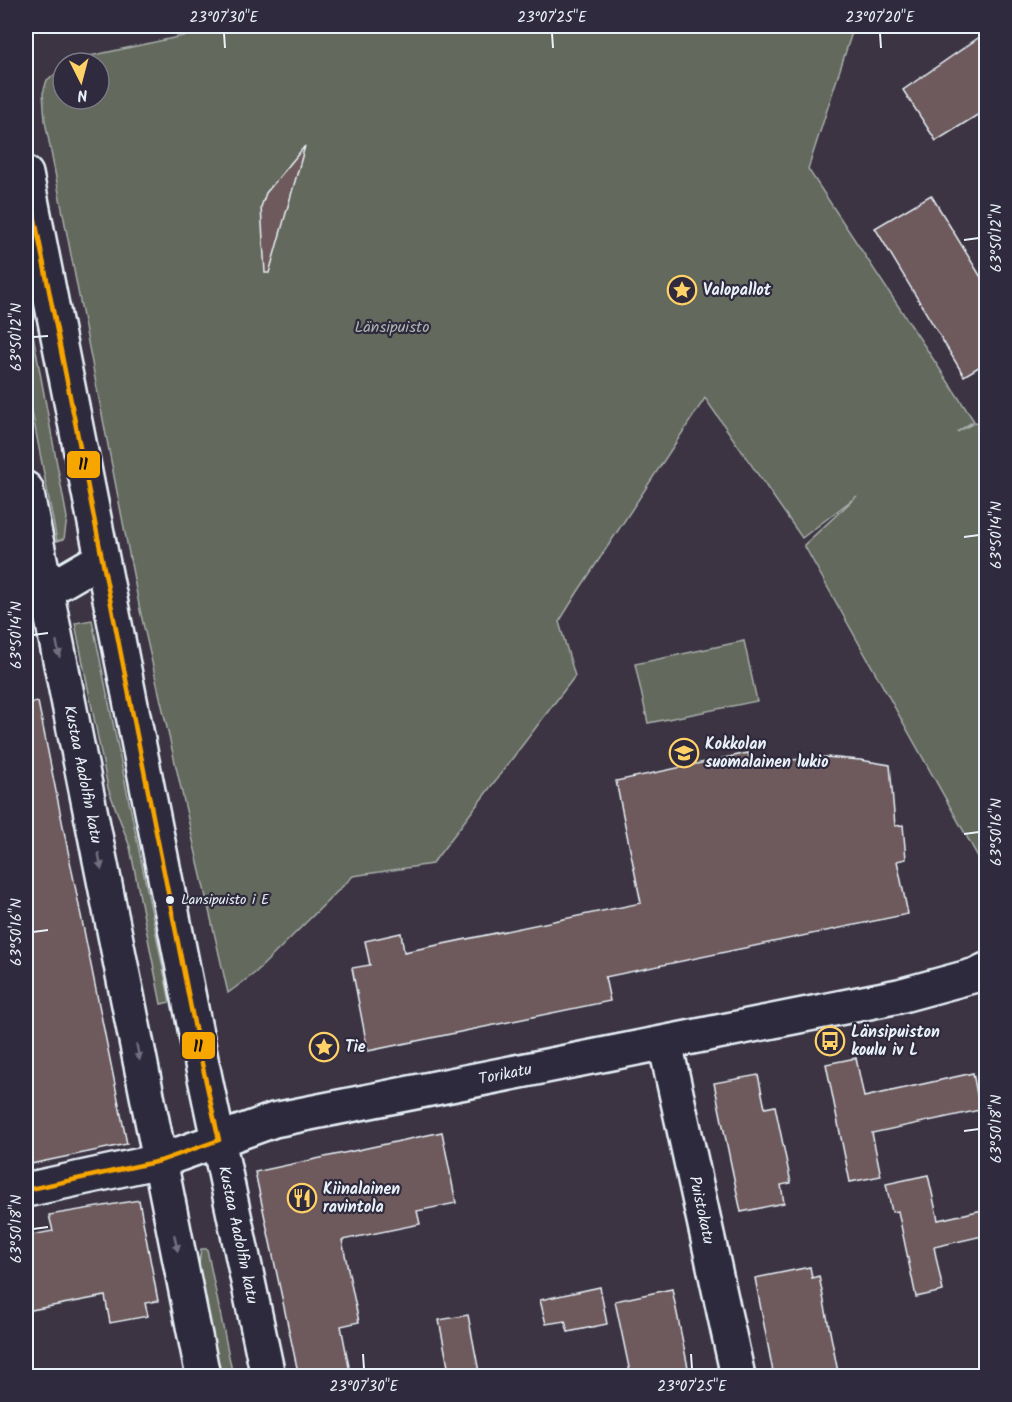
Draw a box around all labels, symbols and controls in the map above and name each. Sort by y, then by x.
text: 23°07'30"E [190,6,260,30]
text: 23°07'25"E [517,6,588,30]
text: 23°07'20"E [846,6,916,30]
north arrow [51,51,111,111]
text: N [76,81,89,107]
text: 63°50'12"N [985,204,1009,272]
place icon: Valopallot [666,274,698,306]
place label: Valopallot [703,278,772,303]
text: 63°50'12"N [5,303,29,371]
park label: Länsipuisto [355,315,429,340]
line badge: 11 [66,450,101,479]
text: 11 [78,453,88,478]
text: 63°50'14"N [985,501,1009,569]
text: 63°50'14"N [5,601,29,669]
one-way arrow [54,640,63,659]
street label: Kustaa Aadolfin katu [57,703,109,846]
place label: Kokkolan suomalainen lukio [705,732,828,775]
school or university icon: Kokkolan suomalainen lukio [668,737,700,769]
text: 63°50'16"N [985,798,1009,866]
one-way arrow [96,852,105,871]
place label: Lansipuisto i E [181,889,270,911]
marker: Lansipuisto i E [164,894,176,906]
text: 63°50'16"N [5,898,29,966]
place label: Länsipuiston koulu iv L [851,1020,940,1063]
bus stop icon: Länsipuiston koulu iv L [814,1025,846,1057]
line badge: 11 [181,1031,216,1060]
place icon: Tie [308,1031,340,1063]
text: 11 [193,1035,203,1060]
place label: Tie [345,1035,366,1060]
one-way arrow [134,1043,143,1062]
street label: Torikatu [476,1057,534,1092]
text: 63°50'18"N [985,1095,1009,1163]
street label: Kustaa Aadolfin katu [211,1164,265,1307]
street label: Puistokatu [682,1173,721,1247]
place label: Kiinalainen ravintola [323,1177,400,1220]
restaurant icon: Kiinalainen ravintola [286,1182,318,1214]
text: 63°50'18"N [5,1195,29,1263]
one-way arrow [172,1234,181,1253]
text: 23°07'30"E [330,1375,400,1399]
text: 23°07'25"E [657,1375,728,1399]

